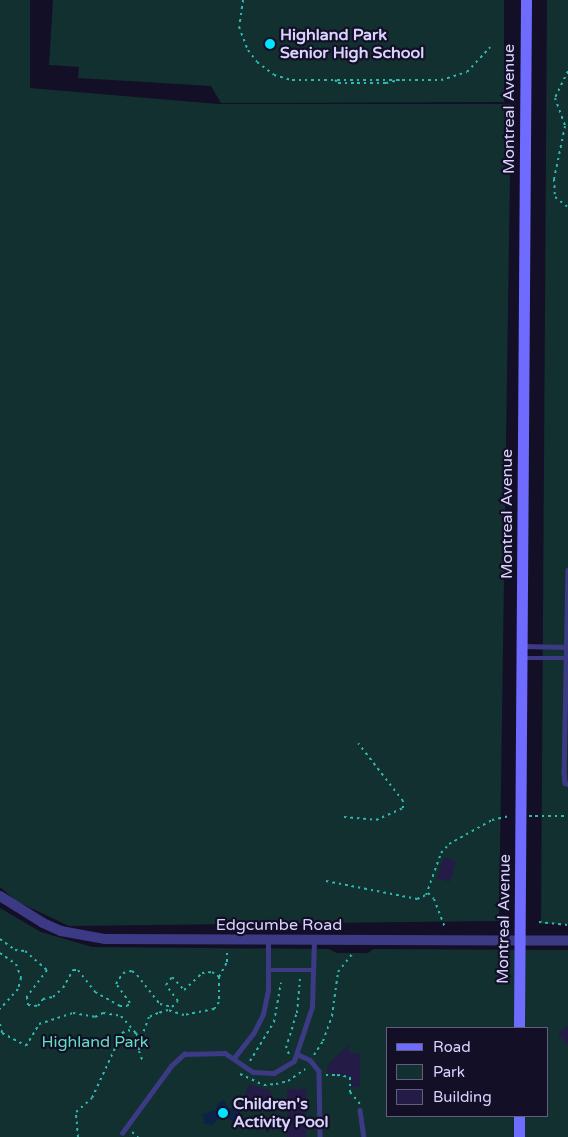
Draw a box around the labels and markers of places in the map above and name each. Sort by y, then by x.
place label: Highland Park Senior High School [280,25,424,63]
marker: Highland Park Senior High School [264,38,276,50]
place label: Children's Activity Pool [233,1094,329,1132]
marker: Children's Activity Pool [217,1107,229,1119]

